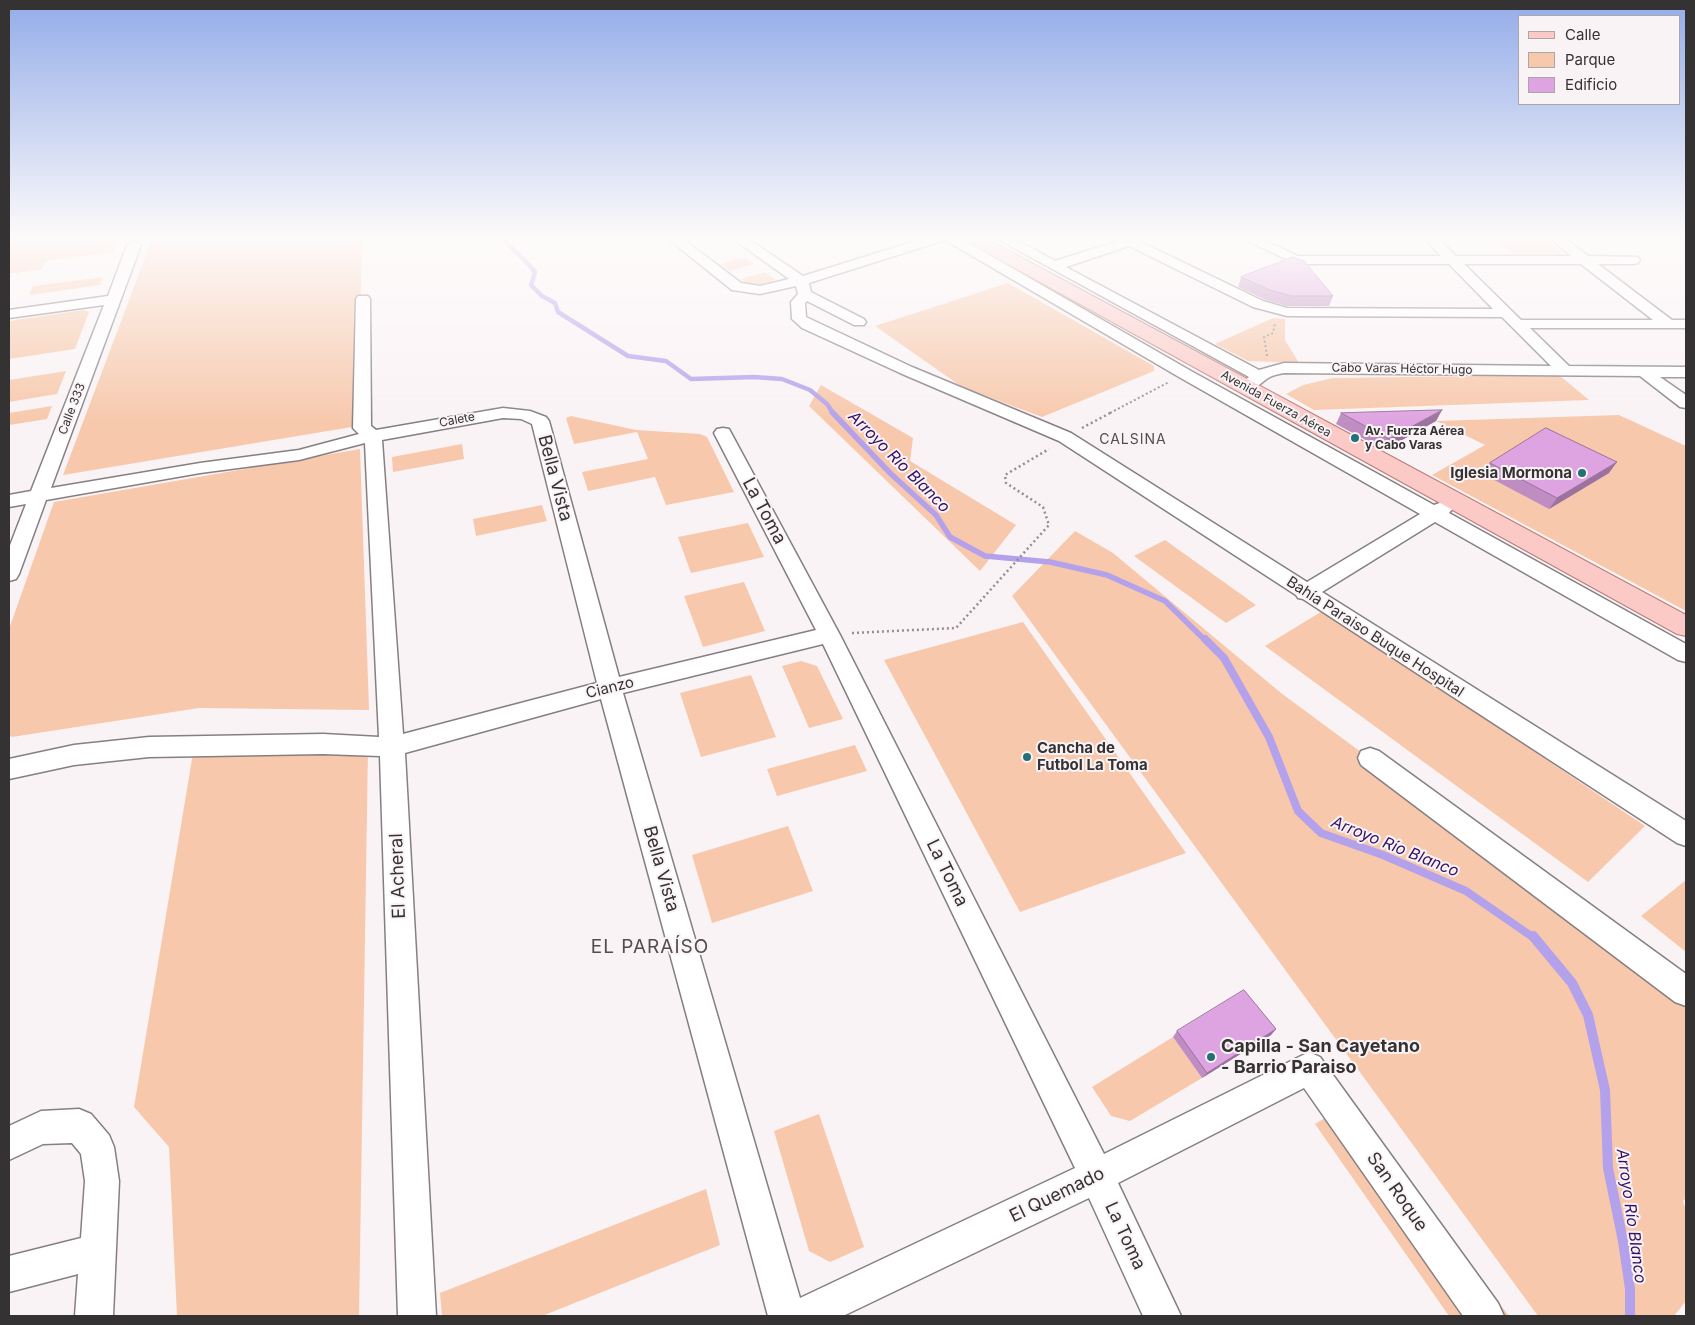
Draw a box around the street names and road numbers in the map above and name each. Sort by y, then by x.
street label: Cabo Varas Héctor Hugo [1331,361,1473,377]
street label: Avenida Fuerza Aérea [1218,368,1334,440]
street label: Calle 333 [56,381,88,437]
street label: Calete [438,409,476,431]
street label: Bella Vista [533,432,577,524]
street label: La Toma [738,474,790,548]
street label: Bahía Paraiso Buque Hospital [1283,573,1467,701]
street label: Cianzo [584,673,636,703]
street label: Bella Vista [638,823,684,915]
street label: El Acheral [386,833,410,919]
street label: La Toma [921,836,973,910]
street label: San Roque [1362,1148,1432,1236]
street label: El Quemado [1006,1163,1108,1227]
street label: La Toma [1100,1199,1150,1273]

